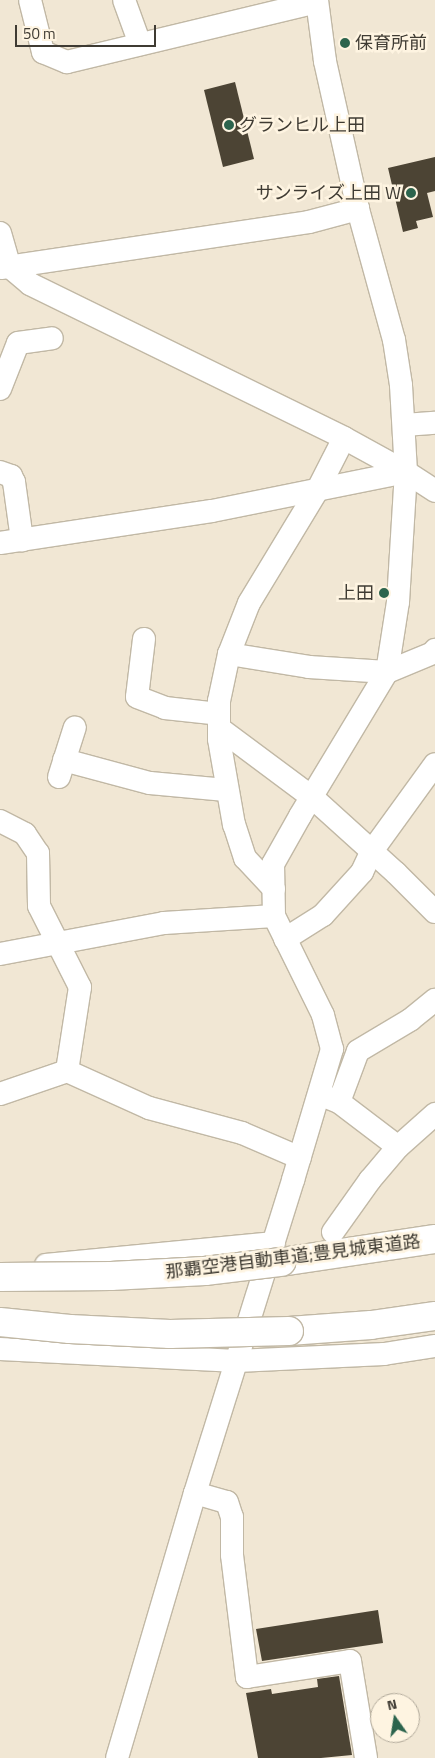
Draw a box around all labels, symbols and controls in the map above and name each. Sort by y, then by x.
scale bar [18,15,159,47]
text: 50 m [23,22,56,45]
place label: 保育所前 [355,32,427,54]
marker: 保育所前 [339,37,351,49]
place label: グランヒル上田 [239,114,365,136]
marker: グランヒル上田 [223,119,235,131]
place label: サンライズ上田 W [255,182,401,204]
marker: サンライズ上田 W [405,187,417,199]
place label: 上田 [338,582,374,604]
marker: 上田 [378,587,390,599]
street label: 那覇空港自動車道;豊見城東道路 [164,1231,422,1283]
north arrow [370,1693,420,1743]
text: N [385,1693,399,1715]

